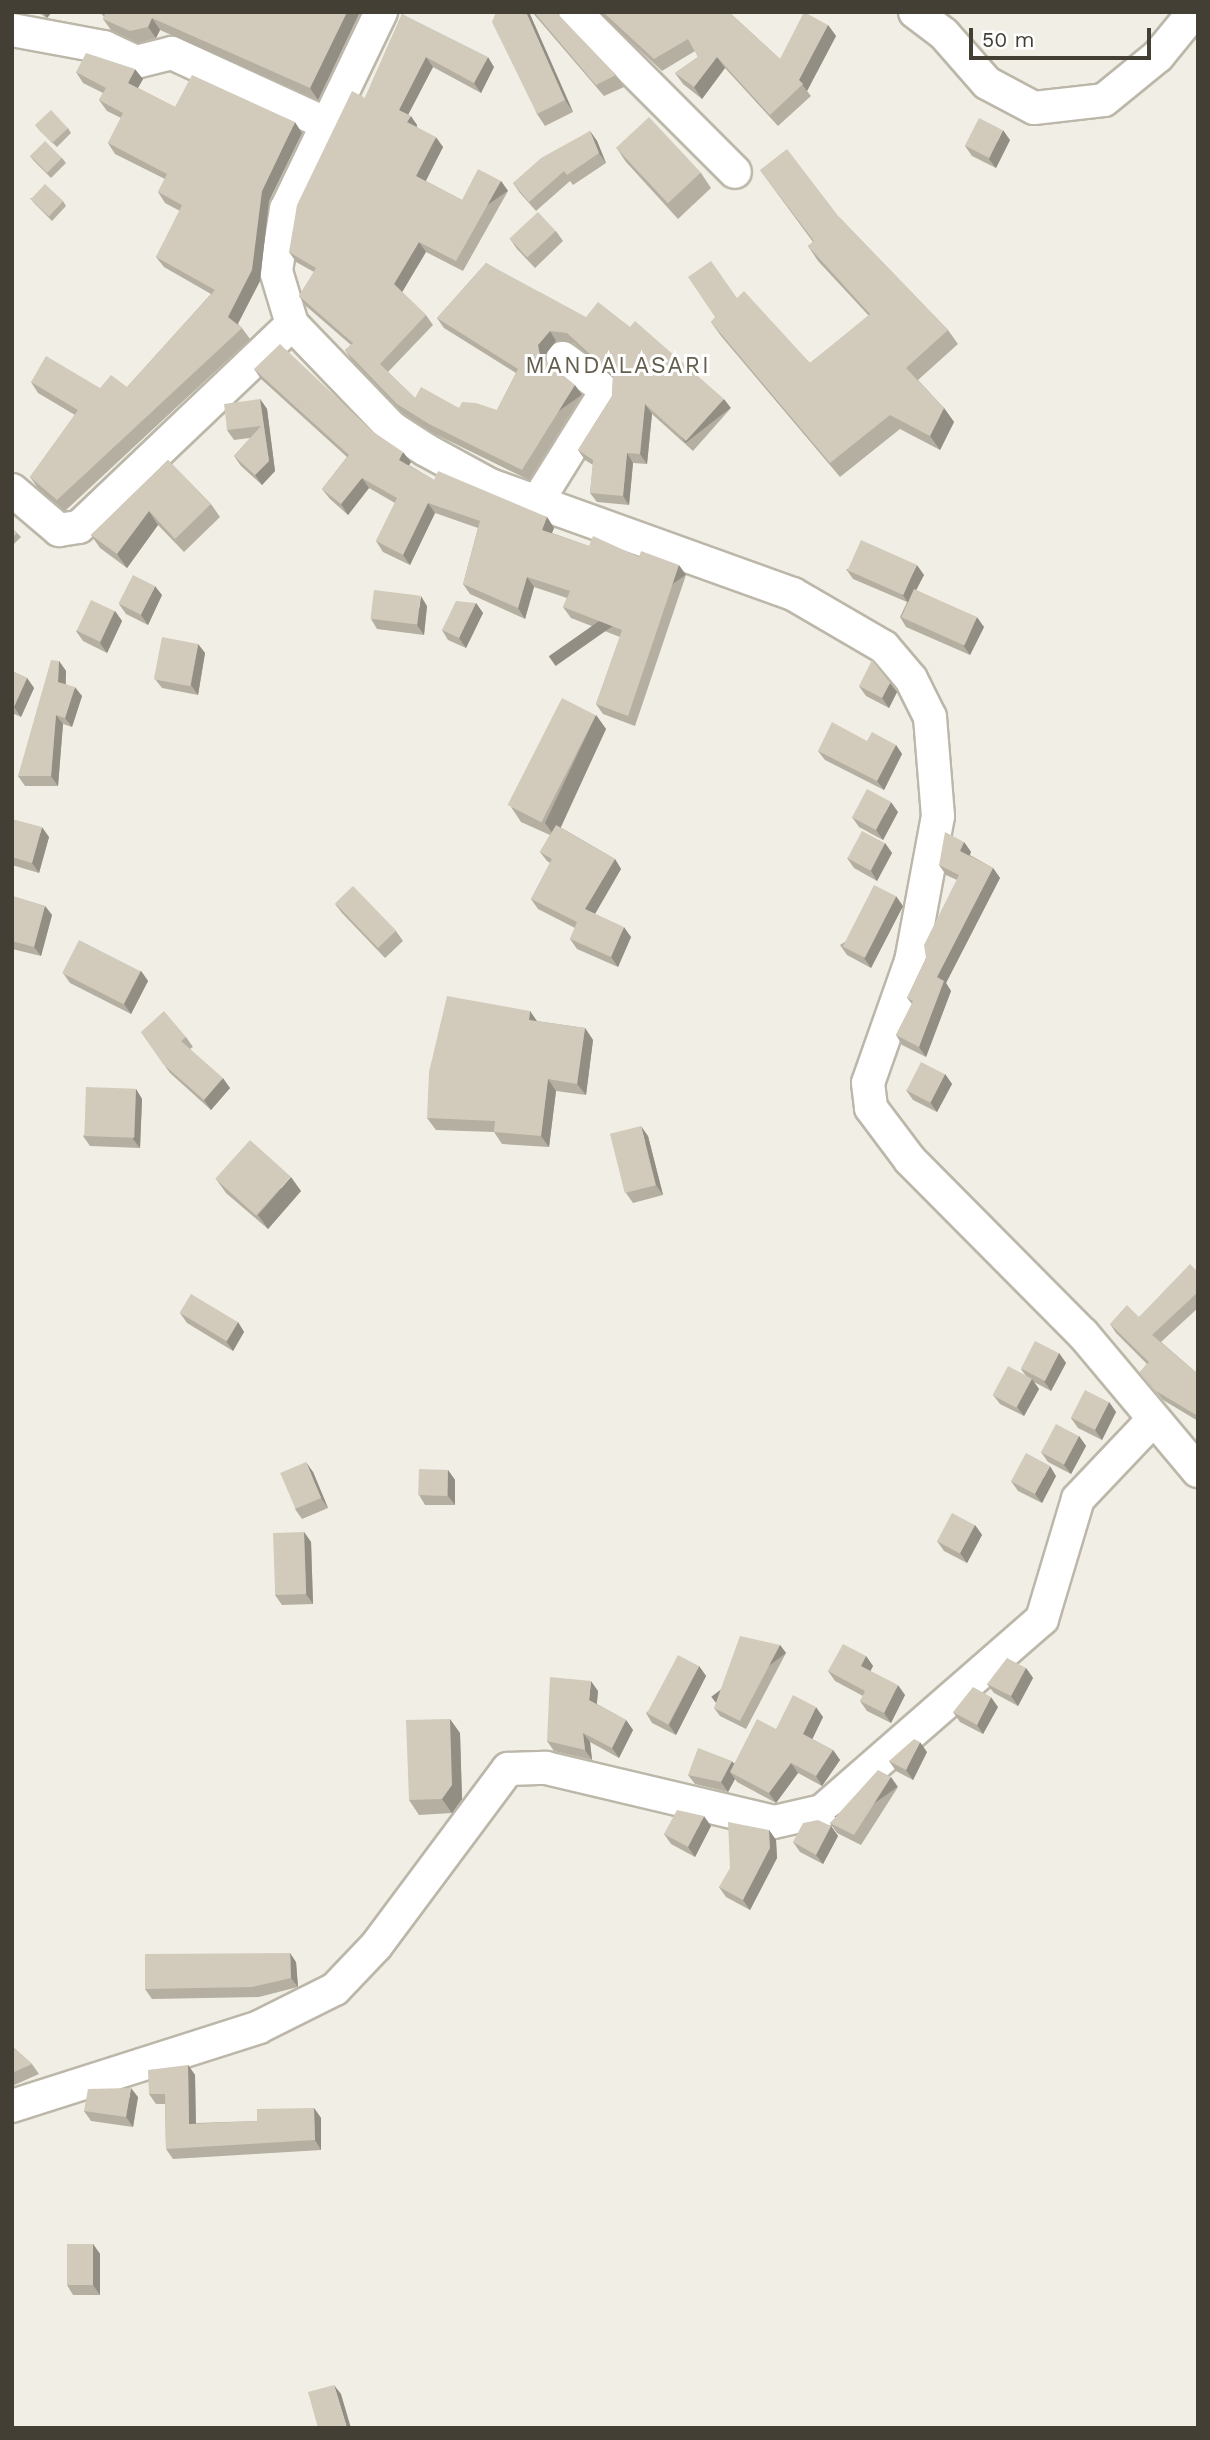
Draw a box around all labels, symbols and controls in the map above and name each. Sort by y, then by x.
scale bar [972,14,1154,58]
text: 50 m [982,27,1034,52]
district label: MANDALASARI [527,352,709,380]

